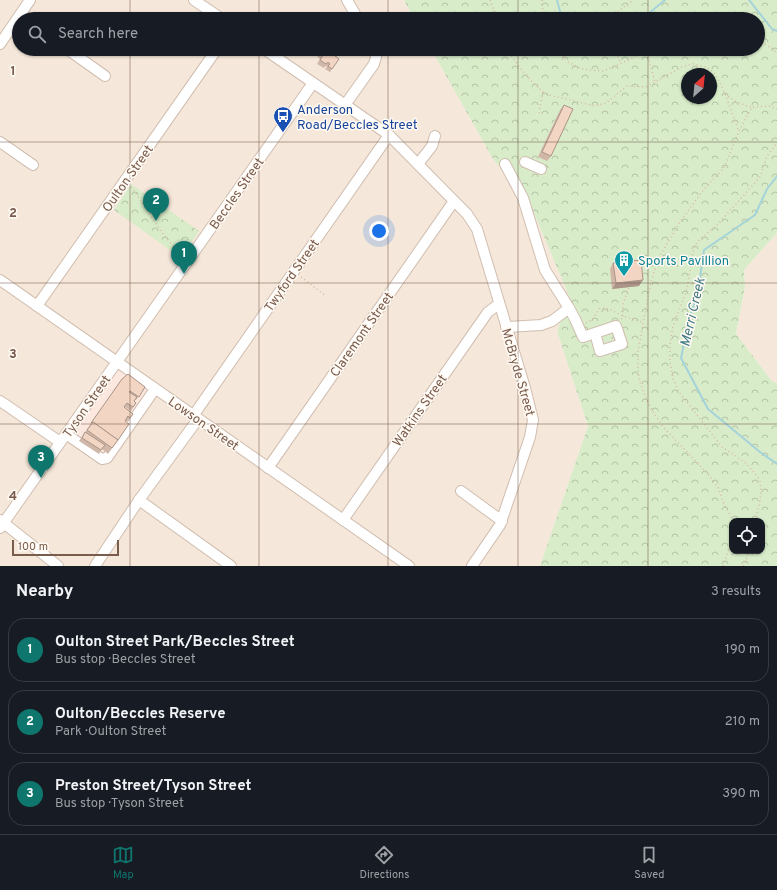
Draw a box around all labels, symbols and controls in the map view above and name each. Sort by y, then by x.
search box [12,12,765,56]
icon: search [26,23,48,45]
text: Search here [58,25,138,44]
text: 1 [10,64,16,80]
north arrow [681,68,717,104]
place label: Anderson Road/Beccles Street [297,103,418,134]
bus stop icon: Anderson Road/Beccles Street [272,105,294,133]
street label: Oulton Street [100,142,158,216]
street label: Beccles Street [207,155,268,233]
pin: 2 [143,188,169,221]
text: 2 [9,206,17,222]
your location [369,221,389,241]
street label: Twyford Street [262,237,324,316]
pin: 1 [171,241,197,274]
building icon: Sports Pavillion [613,249,635,277]
place label: Sports Pavillion [638,254,729,270]
water label: Merri Creek [677,275,710,349]
street label: Claremont Street [327,290,398,381]
street label: McBryde Street [497,327,537,418]
text: 3 [9,347,17,363]
street label: Watkins Street [390,372,451,450]
street label: Tyson Street [60,373,115,442]
street label: Lowson Street [164,394,241,455]
pin: 3 [28,445,54,478]
text: 4 [9,489,17,505]
map controls [729,518,765,554]
button: locate [729,518,765,554]
scale bar [12,538,119,557]
text: 100 m [18,540,48,554]
text: Nearby [16,581,73,603]
text: 3 results [711,584,761,600]
text: Oulton Street Park/Beccles Street [55,633,295,652]
text: 1 [27,642,33,658]
text: 190 m [725,642,760,658]
text: Bus stop · Beccles Street [55,652,196,668]
text: Oulton/Beccles Reserve [55,705,226,724]
text: 2 [26,714,34,730]
text: 210 m [725,714,760,730]
text: Park · Oulton Street [55,724,166,740]
text: Preston Street/Tyson Street [55,777,251,796]
text: 3 [26,786,34,802]
text: 390 m [722,786,760,802]
text: Bus stop · Tyson Street [55,796,184,812]
tab: Map [112,844,134,882]
tab: Directions [359,844,409,882]
tab: Saved [634,844,665,882]

